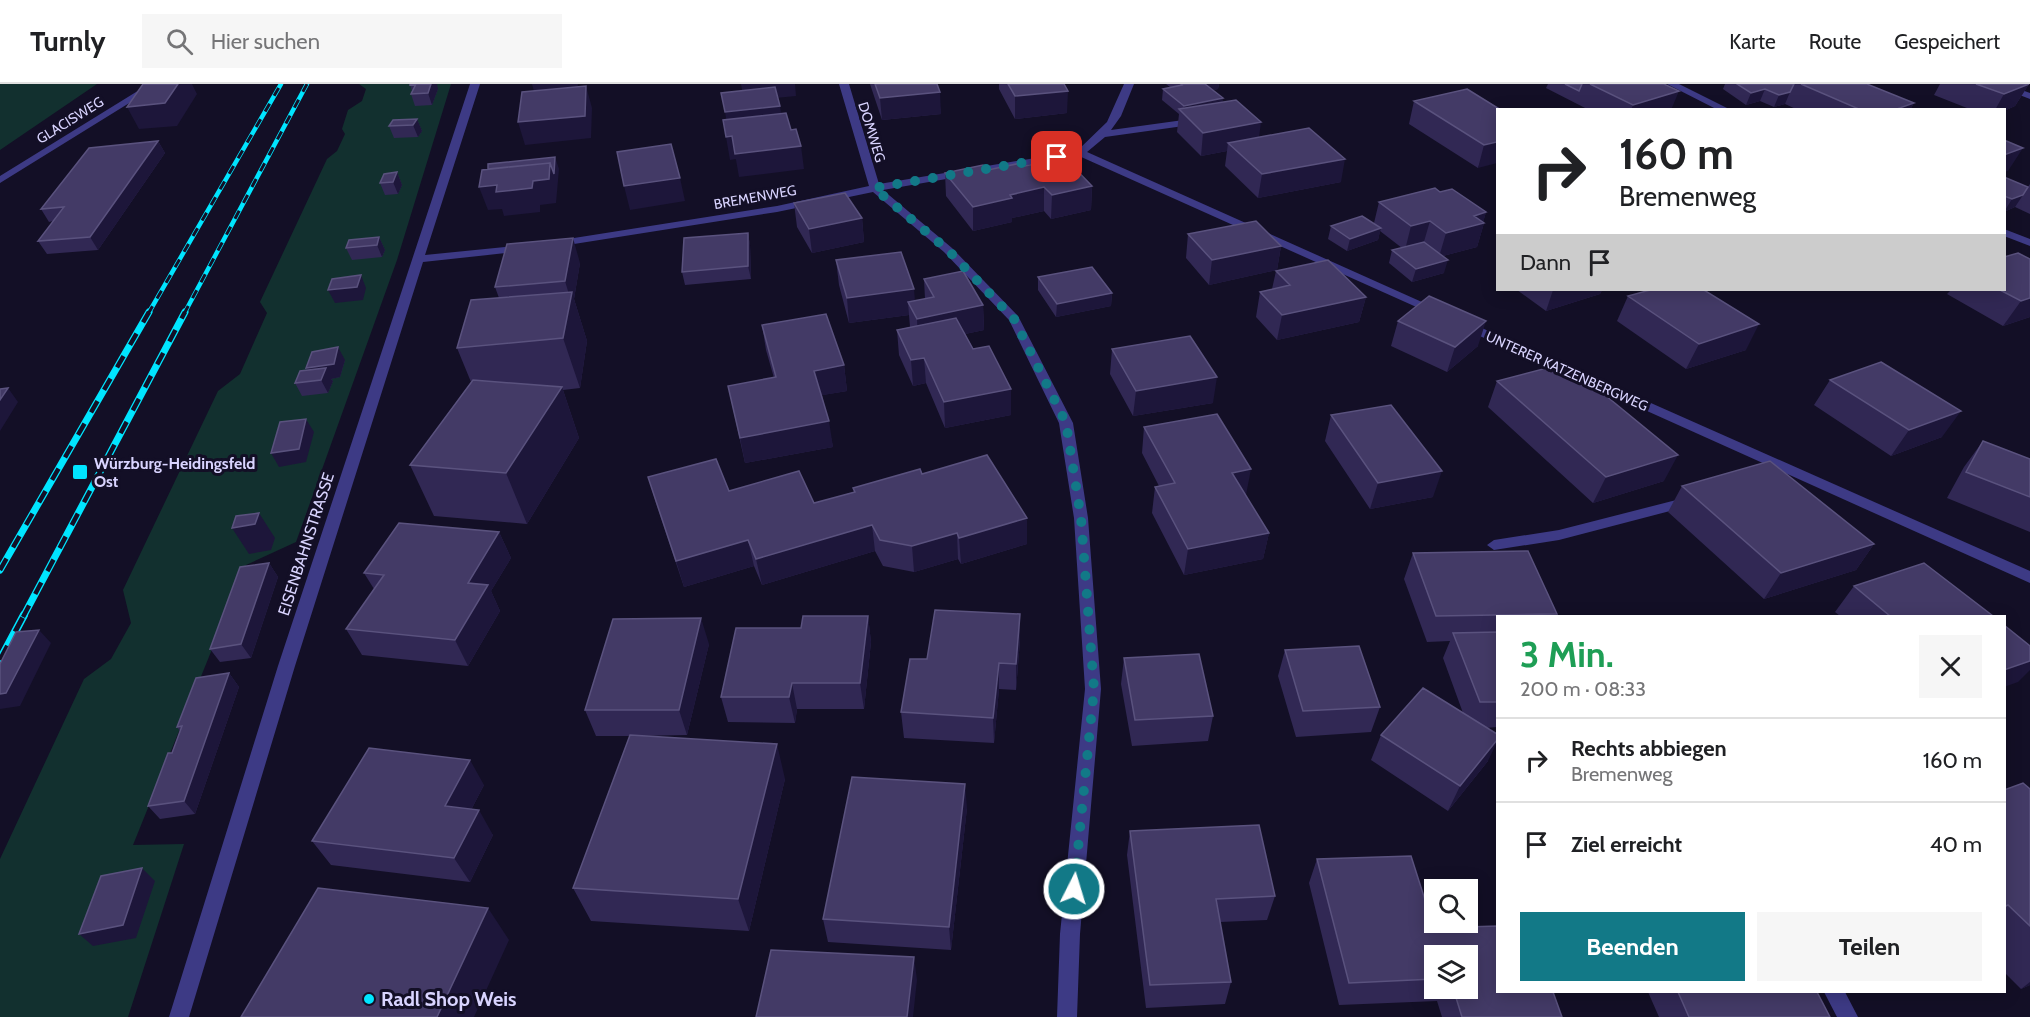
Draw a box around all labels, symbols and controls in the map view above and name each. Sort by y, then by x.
search box [142,14,562,68]
text: Turnly [30,24,106,58]
icon: search [163,25,196,58]
text: Hier suchen [211,28,320,55]
text: Karte [1729,29,1776,54]
text: Route [1809,29,1861,54]
text: Gespeichert [1894,29,2000,54]
street label: GLACISWEG [33,92,107,148]
street label: DOMWEG [854,100,890,164]
text: 160 m [1619,128,1734,180]
pin [1031,131,1082,182]
icon: right [1520,132,1598,210]
icon: arrive [1040,140,1073,173]
text: Bremenweg [1619,180,1756,213]
street label: BREMENWEG [712,181,798,213]
icon: arrive [1583,246,1616,279]
text: Dann [1520,249,1571,276]
street label: UNTERER KATZENBERGWEG [1483,327,1651,415]
place label: Würzburg-Heidingsfeld Ost [94,454,256,491]
marker: Würzburg-Heidingsfeld Ost [71,463,89,481]
street label: EISENBAHNSTRASSE [274,470,338,618]
text: 3 Min. [1520,632,1614,676]
button: close [1919,635,1982,698]
text: 200 m · 08:33 [1520,677,1646,701]
text: Rechts abbiegen [1571,735,1727,762]
icon: right [1520,744,1553,777]
text: 160 m [1923,747,1982,774]
text: Bremenweg [1571,762,1673,786]
icon: arrive [1520,828,1553,861]
text: Ziel erreicht [1571,831,1682,858]
text: 40 m [1930,831,1982,858]
position arrow [1042,857,1106,921]
map controls [1424,879,1478,999]
button: search [1424,879,1478,933]
button: Beenden [1520,912,1745,981]
button: Teilen [1757,912,1982,981]
button: layers [1424,945,1478,999]
place label: Radl Shop Weis [381,987,516,1011]
marker: Radl Shop Weis [362,992,376,1006]

